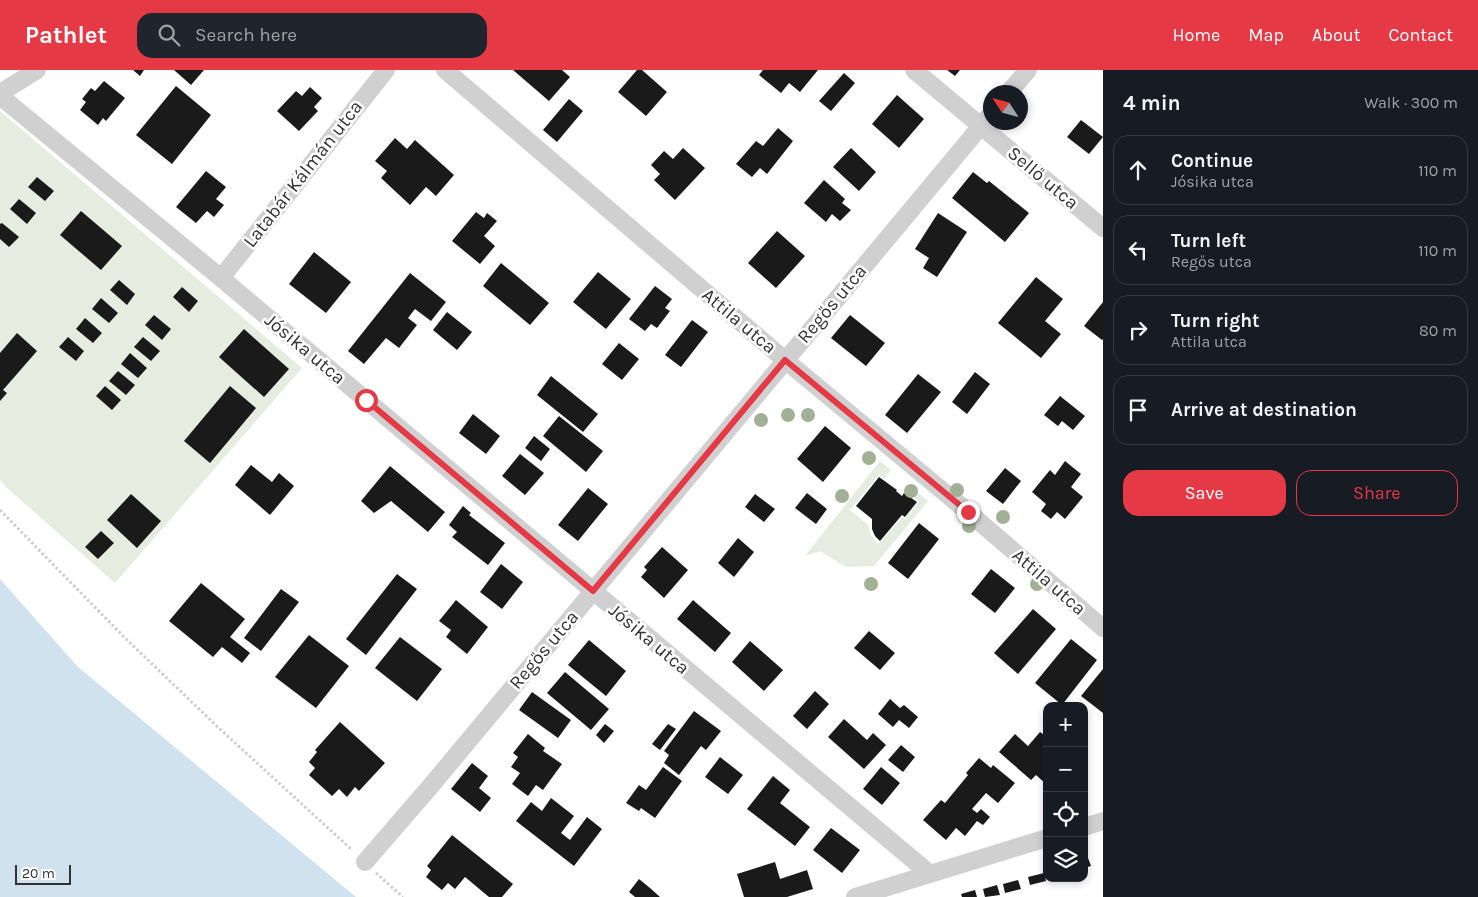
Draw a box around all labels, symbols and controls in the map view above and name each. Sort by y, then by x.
search box [137,13,487,58]
text: Pathlet [25,21,107,49]
icon: search [155,21,183,49]
text: Search here [195,24,297,46]
text: Home [1172,24,1220,46]
text: Map [1248,24,1284,46]
text: About [1312,24,1361,46]
text: Contact [1389,24,1453,46]
north arrow [983,85,1028,130]
text: 4 min [1123,91,1181,115]
text: Walk · 300 m [1364,93,1458,112]
street label: Latabár Kálmán utca [239,96,367,252]
street label: Sellő utca [1003,142,1083,214]
text: Continue [1171,150,1253,172]
icon: ahead [1124,156,1152,184]
text: 110 m [1418,161,1457,180]
text: Jósika utca [1171,172,1254,191]
text: Turn left [1171,230,1246,252]
icon: left [1124,236,1152,264]
text: 110 m [1418,241,1457,260]
text: Regős utca [1171,252,1252,271]
street label: Regős utca [793,260,871,348]
street label: Attila utca [697,284,781,358]
street label: Jósika utca [260,309,350,389]
text: Turn right [1171,310,1260,332]
icon: right [1124,316,1152,344]
text: 80 m [1419,321,1457,340]
text: Attila utca [1171,332,1247,351]
route start [355,389,378,412]
icon: arrive [1124,396,1152,424]
text: Arrive at destination [1171,399,1357,421]
button: Save [1123,470,1286,516]
button: Share [1296,470,1458,516]
route end [957,501,980,524]
street label: Attila utca [1008,544,1090,620]
street label: Jósika utca [604,599,694,679]
street label: Regős utca [505,606,583,694]
map controls [1043,702,1088,882]
button: + [1043,702,1088,747]
button: − [1043,747,1088,792]
button: locate [1043,792,1088,837]
button: layers [1043,837,1088,882]
scale bar [15,862,71,885]
text: 20 m [22,865,55,882]

